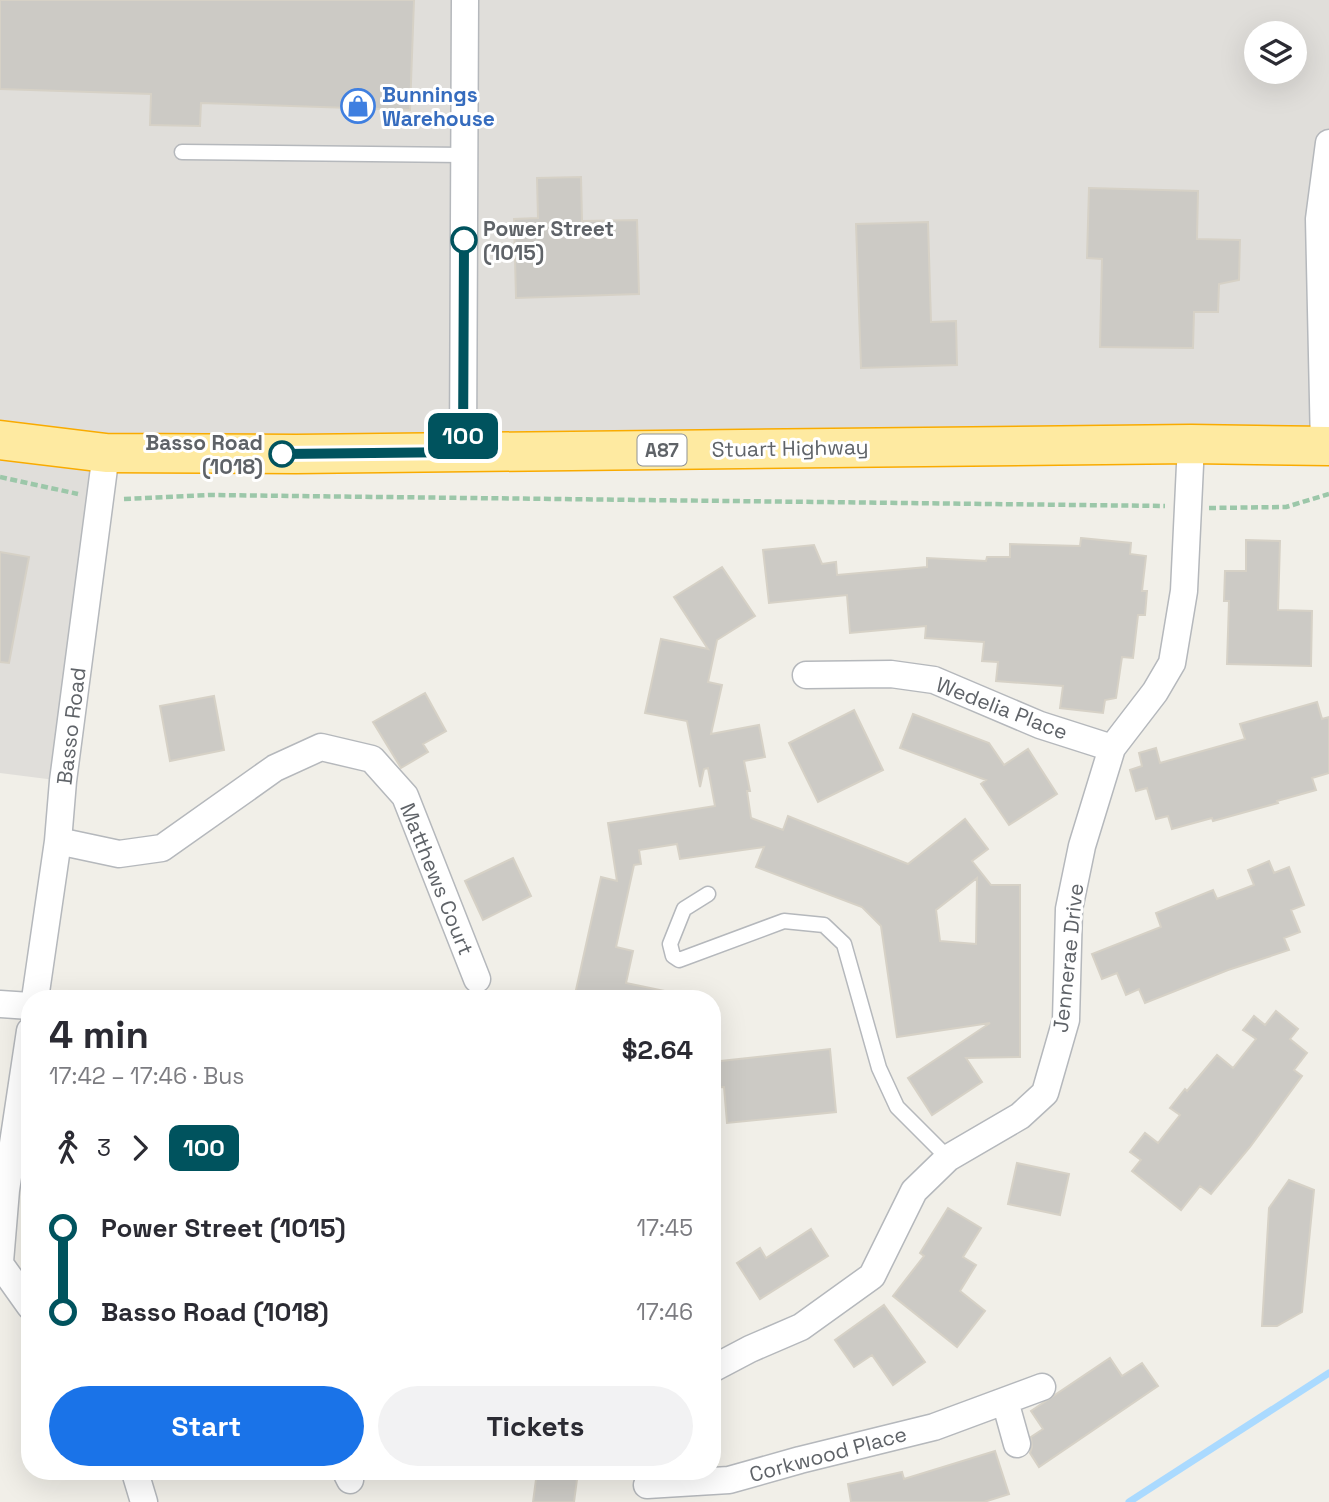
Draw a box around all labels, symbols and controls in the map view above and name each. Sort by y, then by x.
map controls [1244,21,1307,84]
button: layers [1244,21,1307,84]
place label: Bunnings Warehouse [382,81,495,132]
shop icon: Bunnings Warehouse [339,87,377,125]
place label: Power Street (1015) [483,215,614,266]
marker: Power Street (1015) [451,227,477,253]
line badge: 100 [423,413,503,459]
text: 100 [442,420,484,451]
place label: Basso Road (1018) [145,429,263,480]
street label: Stuart Highway [711,433,869,463]
road number: A87 [638,435,686,466]
marker: Basso Road (1018) [269,441,295,467]
street label: Basso Road [50,666,92,786]
street label: Wedelia Place [932,671,1072,745]
street label: Matthews Court [394,799,480,959]
street label: Jennerae Drive [1047,882,1089,1034]
text: 4 min [49,1011,149,1059]
text: $2.64 [622,1033,693,1067]
text: 17:42 – 17:46 · Bus [49,1061,244,1091]
icon: walk [49,1129,87,1167]
icon: forward [121,1129,159,1167]
text: 100 [183,1132,225,1163]
text: 3 [97,1133,111,1163]
text: Power Street (1015) [101,1211,346,1245]
text: 17:45 [636,1213,693,1243]
text: Basso Road (1018) [101,1295,329,1329]
text: 17:46 [636,1297,693,1327]
button: Start [49,1386,364,1466]
button: Tickets [378,1386,693,1466]
street label: Corkwood Place [746,1420,910,1488]

